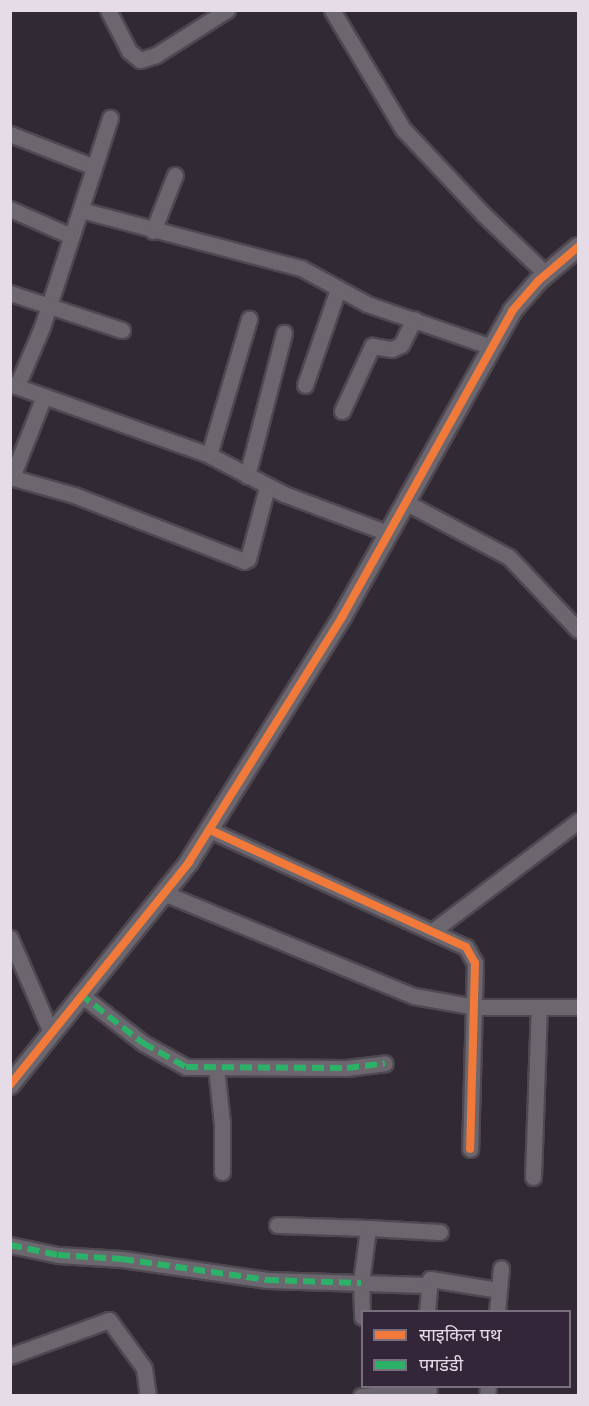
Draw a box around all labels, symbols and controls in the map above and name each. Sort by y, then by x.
legend [361,1310,571,1388]
text: साइकिल पथ [419,1323,502,1345]
text: पगडंडी [419,1353,463,1375]

